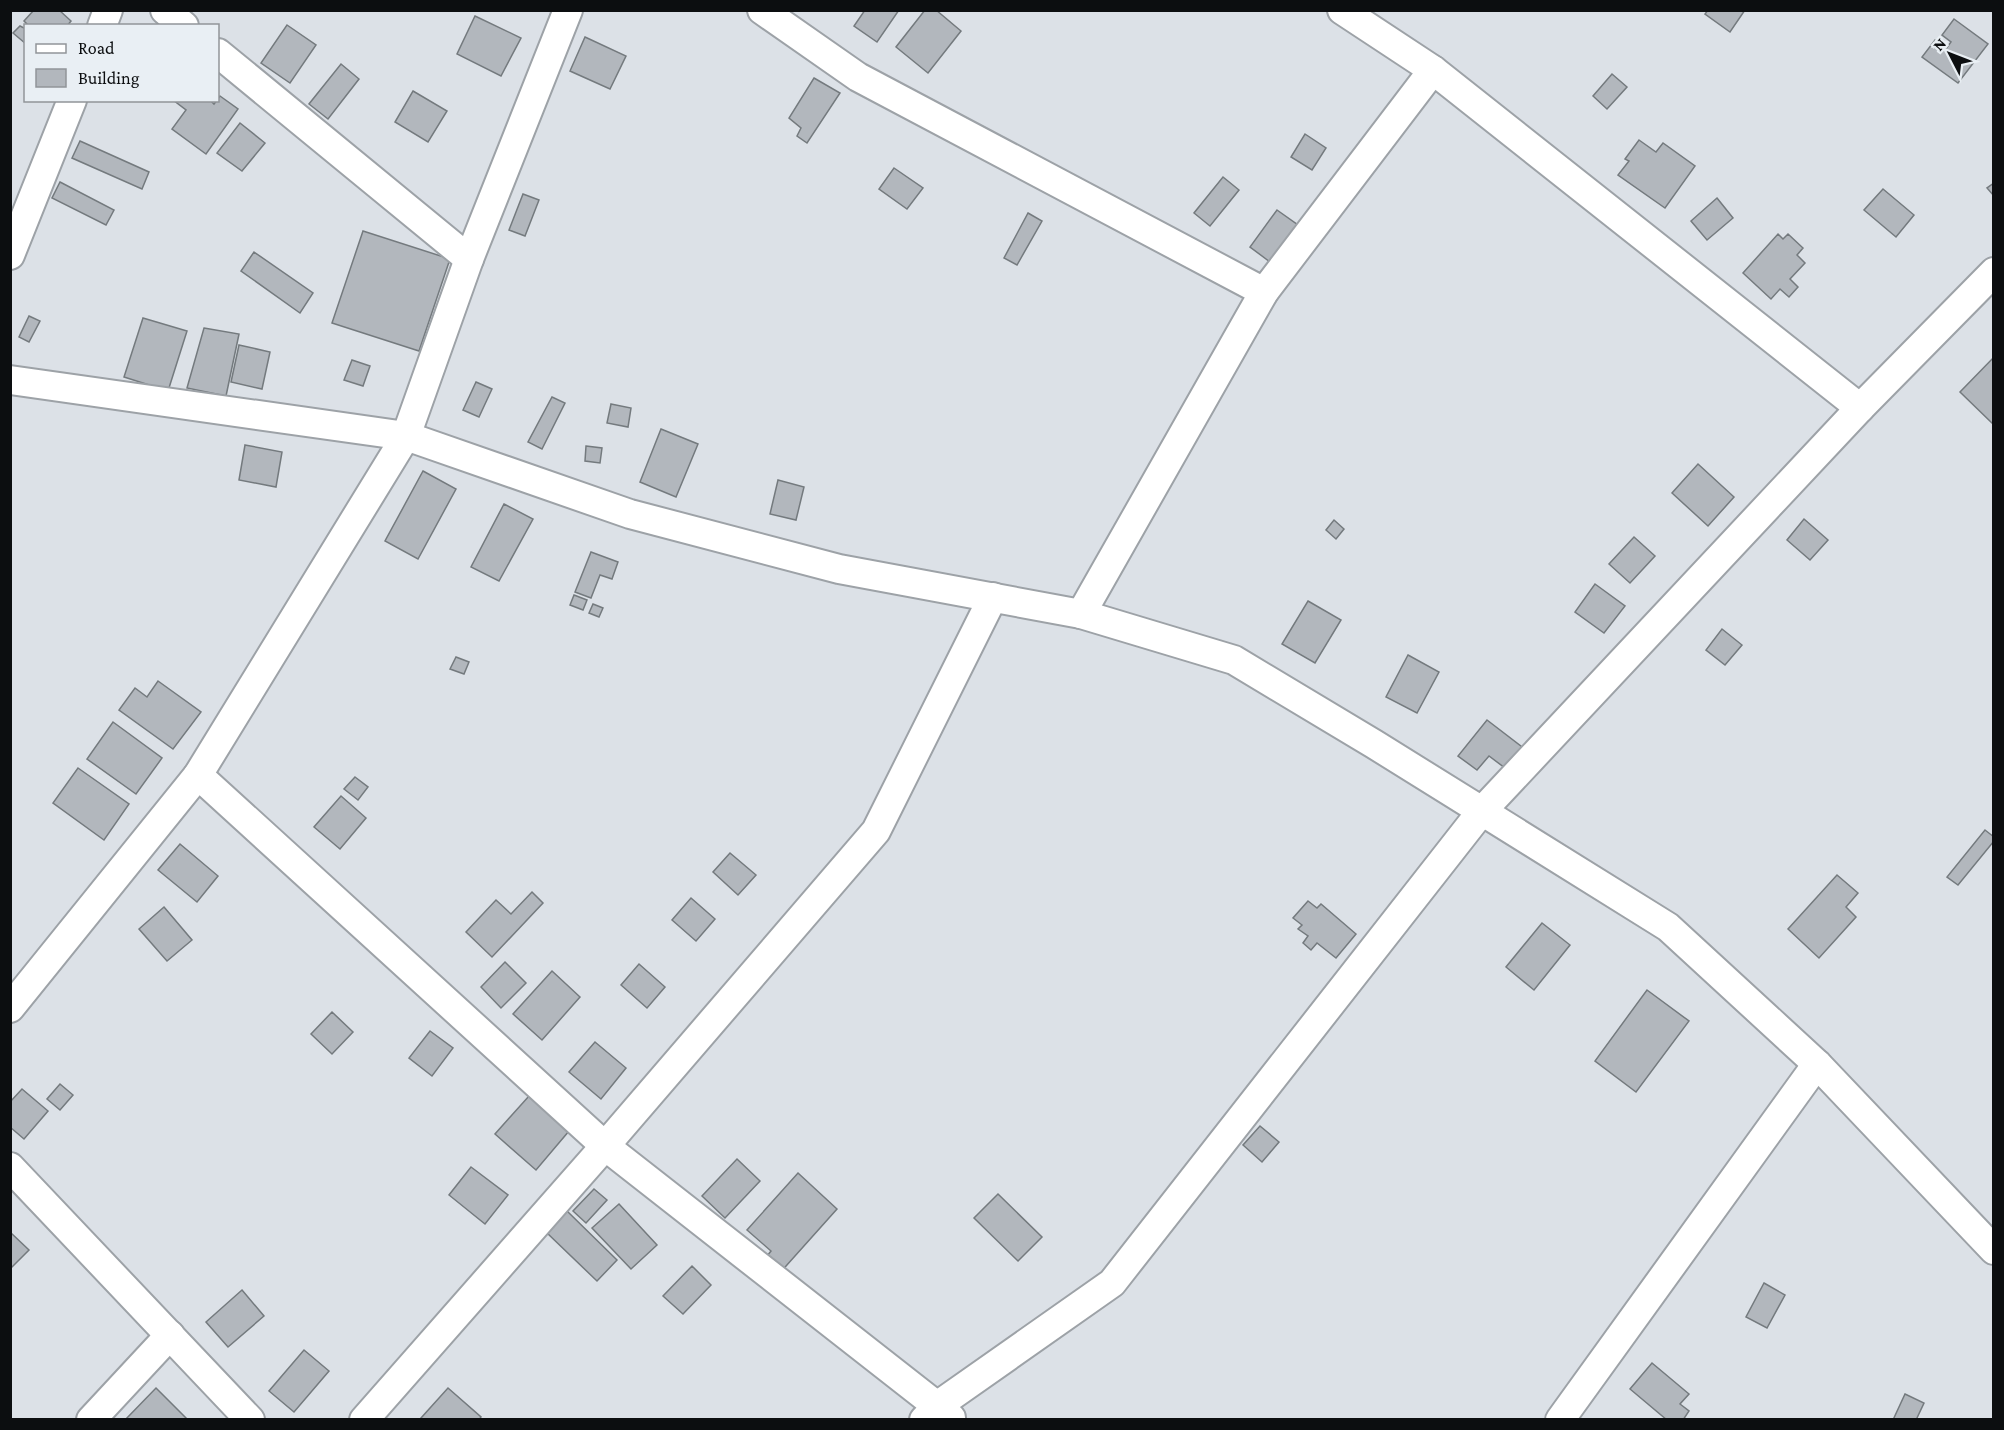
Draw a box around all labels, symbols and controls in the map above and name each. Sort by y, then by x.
legend [24,24,219,102]
north arrow [1920,24,1980,84]
text: N [1929,34,1949,54]
text: Road [78,38,115,58]
text: Building [78,68,140,88]

